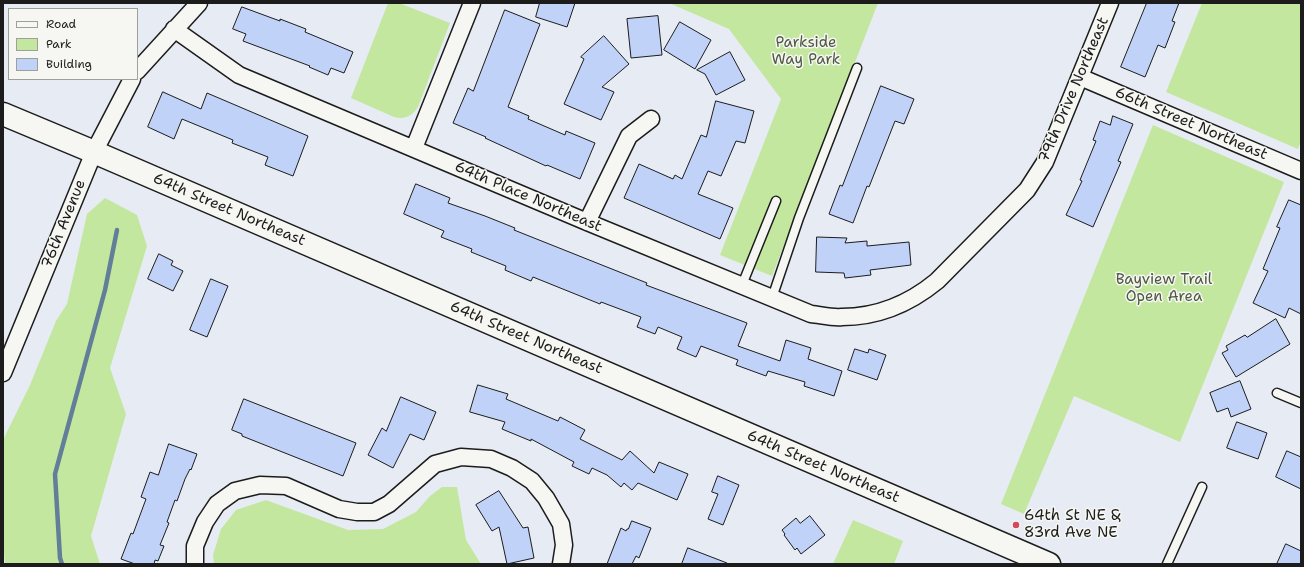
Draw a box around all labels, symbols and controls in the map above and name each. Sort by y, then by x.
legend [8,8,138,80]
street label: 79th Drive Northeast [1035,14,1113,166]
text: Road [46,16,76,32]
park label: Parkside Way Park [772,34,840,69]
text: Park [46,36,72,52]
text: Building [46,56,92,72]
street label: 66th Street Northeast [1112,84,1270,164]
street label: 64th Place Northeast [452,158,604,236]
street label: 64th Street Northeast [150,170,308,250]
street label: 76th Avenue [38,177,90,271]
park label: Bayview Trail Open Area [1116,271,1212,306]
street label: 64th Street Northeast [447,298,605,378]
street label: 64th Street Northeast [744,427,902,507]
place label: 64th St NE & 83rd Ave NE [1024,507,1120,542]
marker: 64th St NE & 83rd Ave NE [1011,520,1021,530]

